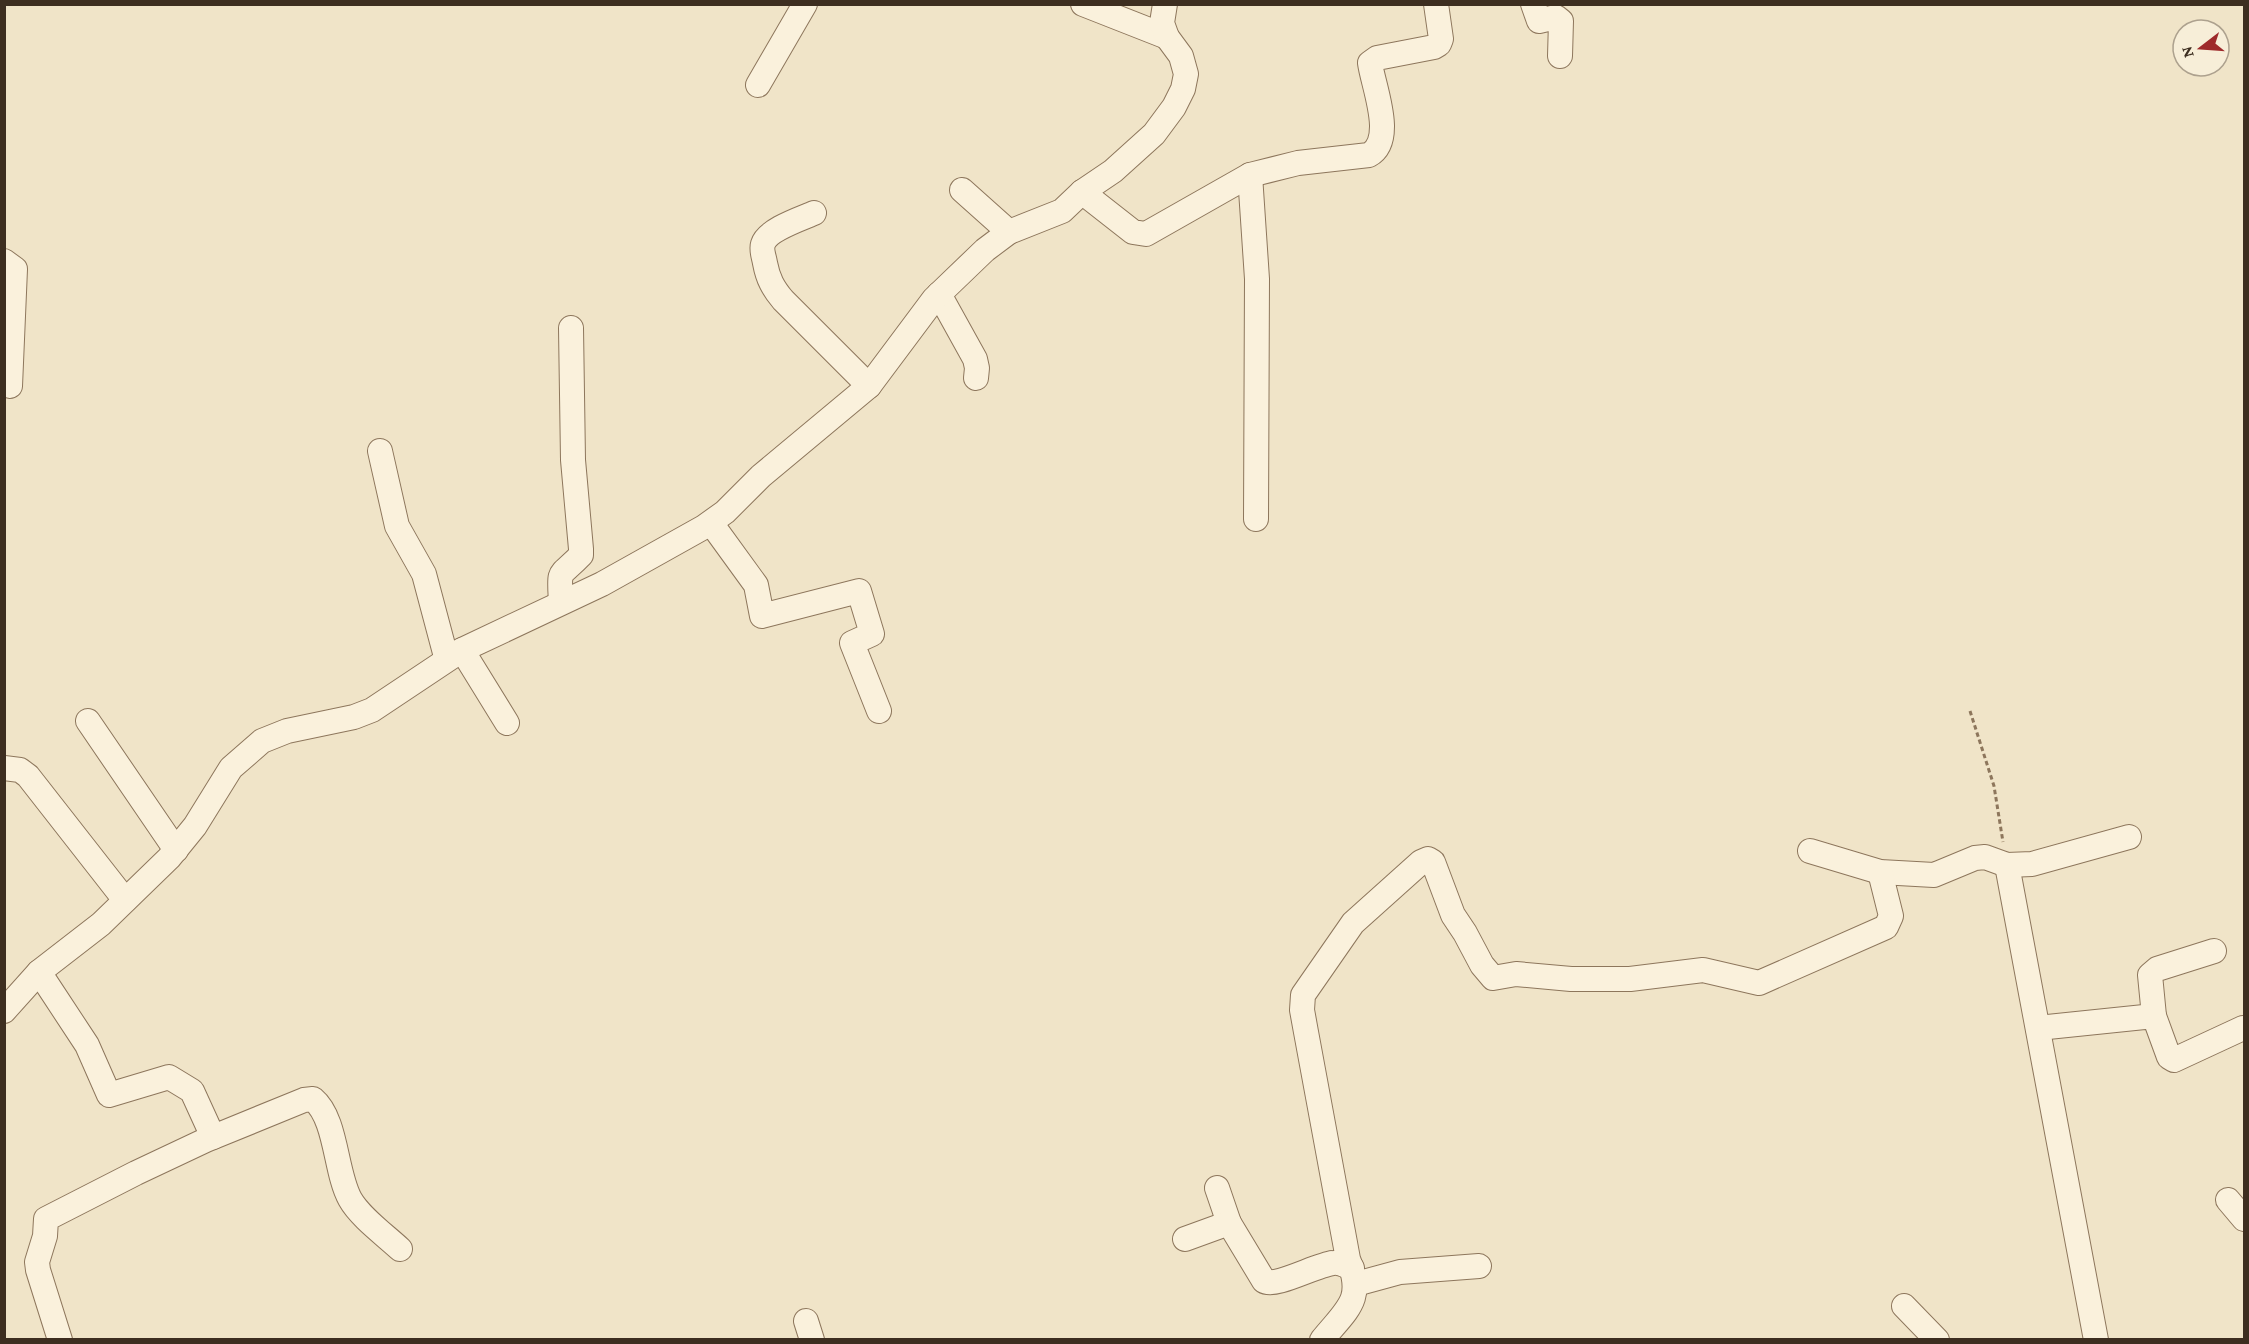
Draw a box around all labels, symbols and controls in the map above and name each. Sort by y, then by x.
north arrow [2171,18,2231,78]
text: N [2177,44,2197,60]

